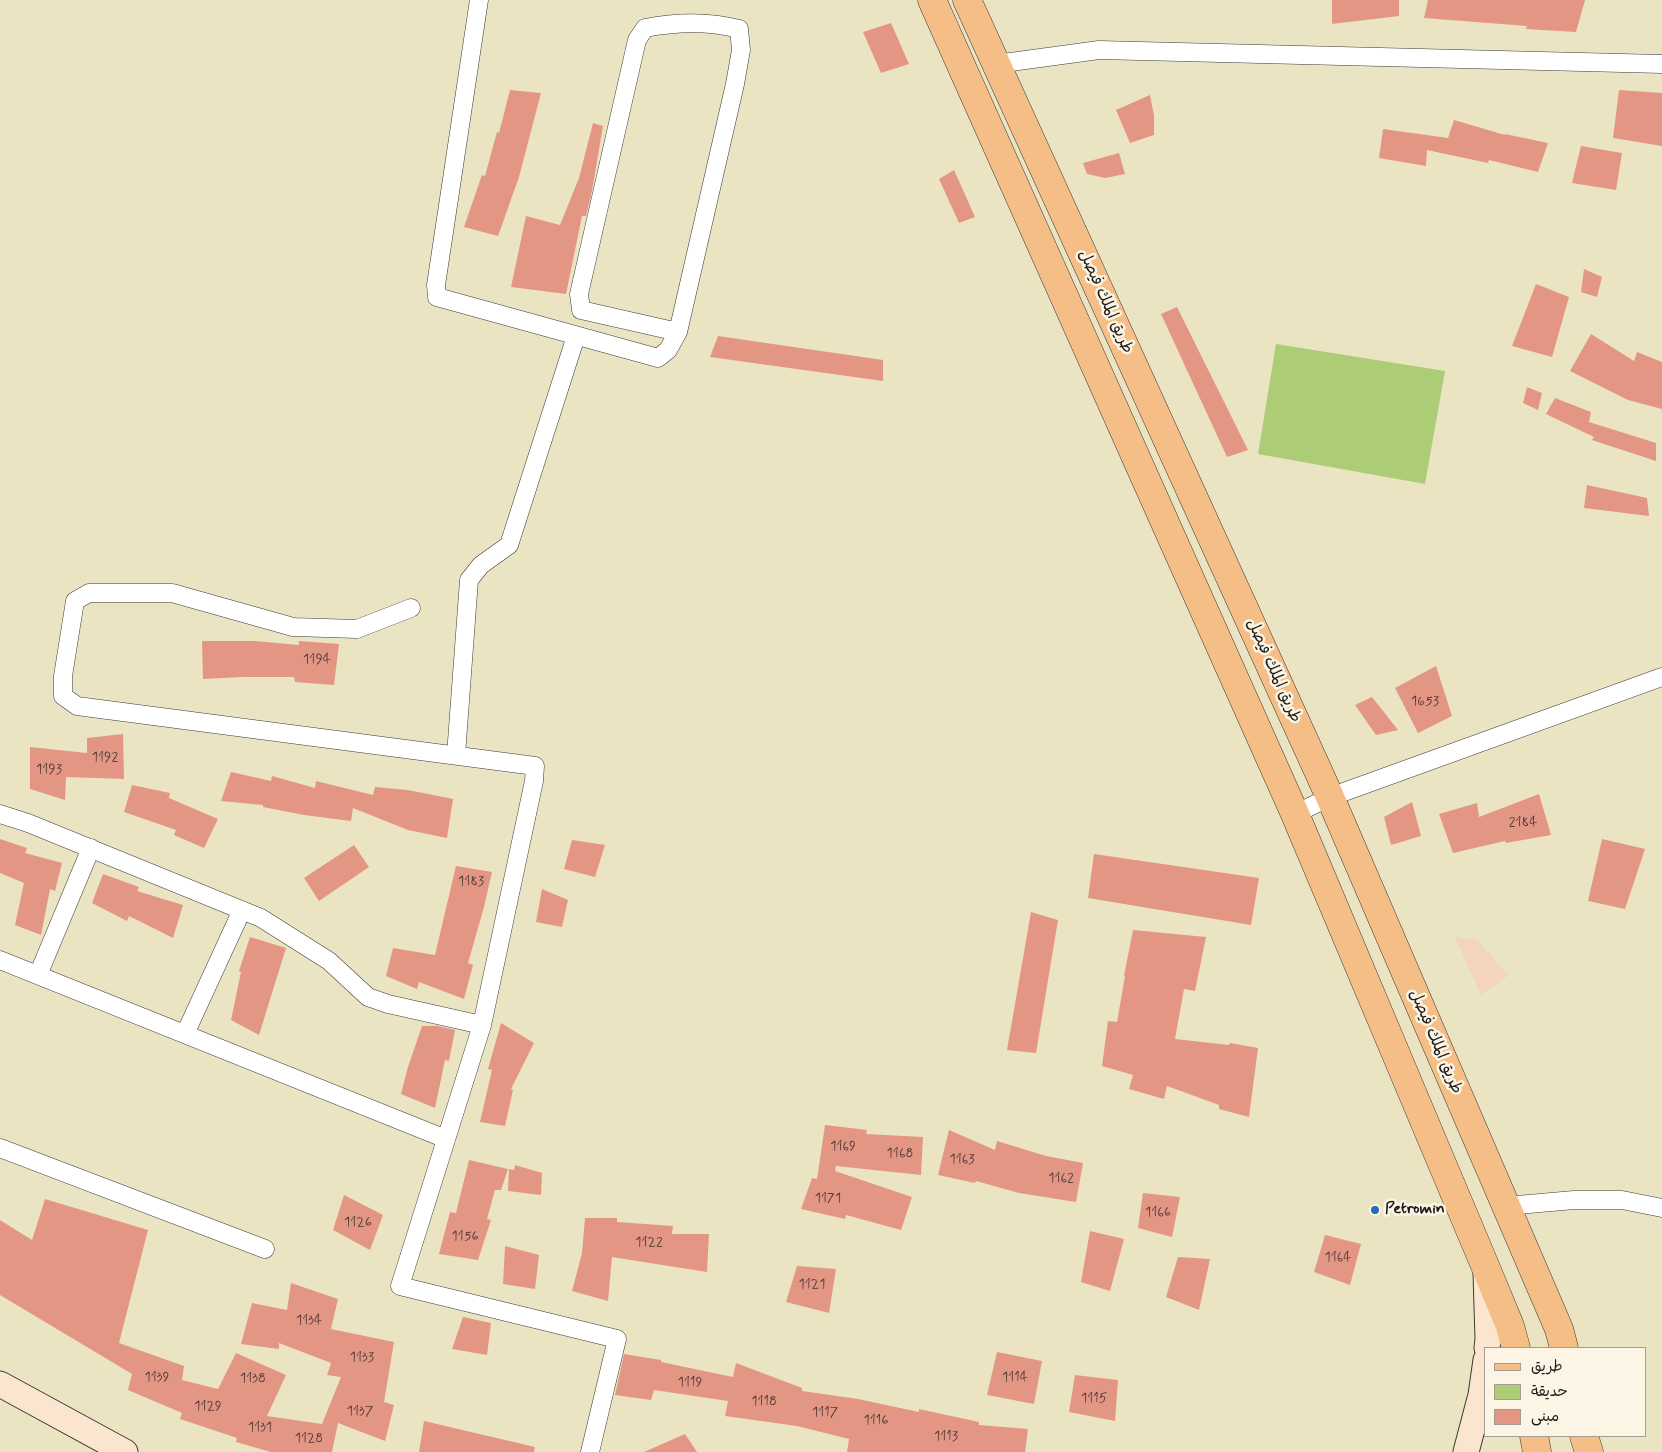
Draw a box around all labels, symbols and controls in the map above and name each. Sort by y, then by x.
street label: طريق الملك فيصل [1074,247,1136,357]
street label: طريق الملك فيصل [1242,616,1304,726]
house number: 1194 [303,652,331,668]
house number: 1653 [1411,694,1439,710]
house number: 1192 [92,750,118,766]
house number: 1193 [36,762,62,778]
house number: 2184 [1509,815,1537,831]
house number: 1183 [458,874,484,890]
street label: طريق الملك فيصل [1404,987,1466,1097]
house number: 1169 [830,1139,856,1155]
house number: 1168 [887,1146,913,1162]
house number: 1163 [949,1152,975,1168]
house number: 1162 [1048,1171,1074,1187]
house number: 1171 [815,1191,841,1207]
place label: Petromin [1385,1200,1445,1220]
marker: Petromin [1369,1204,1381,1216]
house number: 1166 [1145,1205,1171,1221]
house number: 1126 [344,1215,372,1231]
house number: 1156 [451,1229,479,1245]
house number: 1122 [635,1235,663,1251]
house number: 1164 [1324,1250,1352,1266]
house number: 1121 [799,1277,825,1293]
house number: 1134 [296,1313,322,1329]
legend [1484,1347,1647,1437]
house number: 1133 [350,1350,374,1366]
text: طريق [1531,1357,1563,1377]
house number: 1139 [145,1370,169,1386]
house number: 1114 [1002,1370,1028,1386]
house number: 1138 [240,1371,266,1387]
house number: 1119 [678,1375,702,1391]
text: حديقة [1531,1382,1568,1402]
house number: 1115 [1081,1391,1107,1407]
house number: 1118 [751,1394,777,1410]
house number: 1129 [194,1399,222,1415]
house number: 1137 [347,1404,373,1420]
house number: 1117 [812,1405,838,1421]
text: مبنى [1531,1407,1559,1427]
house number: 1116 [864,1413,888,1429]
house number: 1131 [248,1420,272,1436]
house number: 1113 [934,1429,958,1445]
house number: 1128 [295,1431,323,1447]

